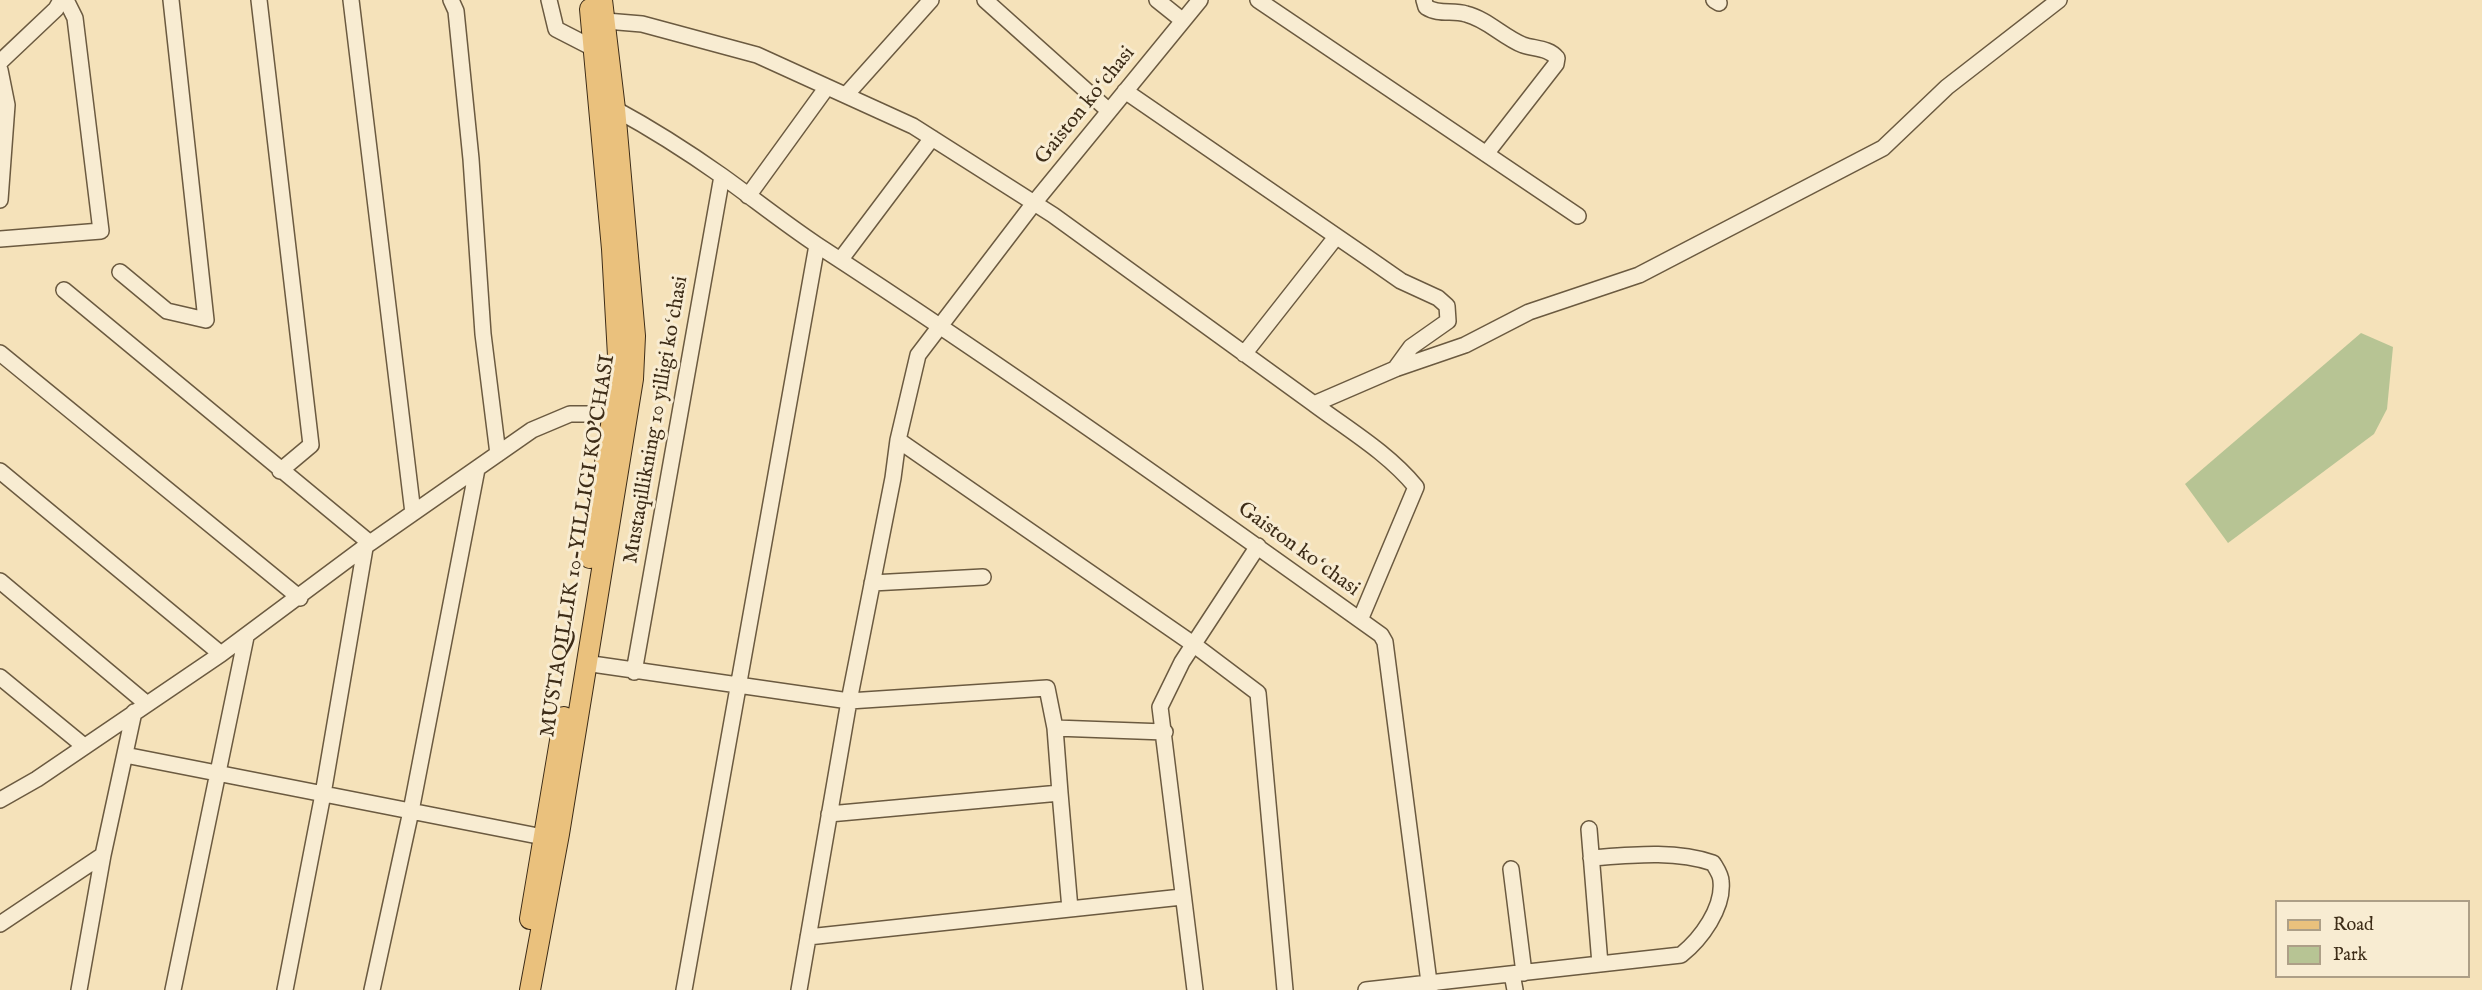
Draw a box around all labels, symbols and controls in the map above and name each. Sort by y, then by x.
street label: Gaiston koʻchasi [1031,42,1141,170]
street label: Mustaqillikning 10 yilligi koʻchasi [619,274,695,566]
street label: MUSTAQILLIK 10-YILLIGI KO'CHASI [536,353,622,739]
street label: Gaiston koʻchasi [1232,497,1364,603]
legend [2275,900,2470,978]
text: Road [2333,914,2374,937]
text: Park [2333,944,2367,967]

